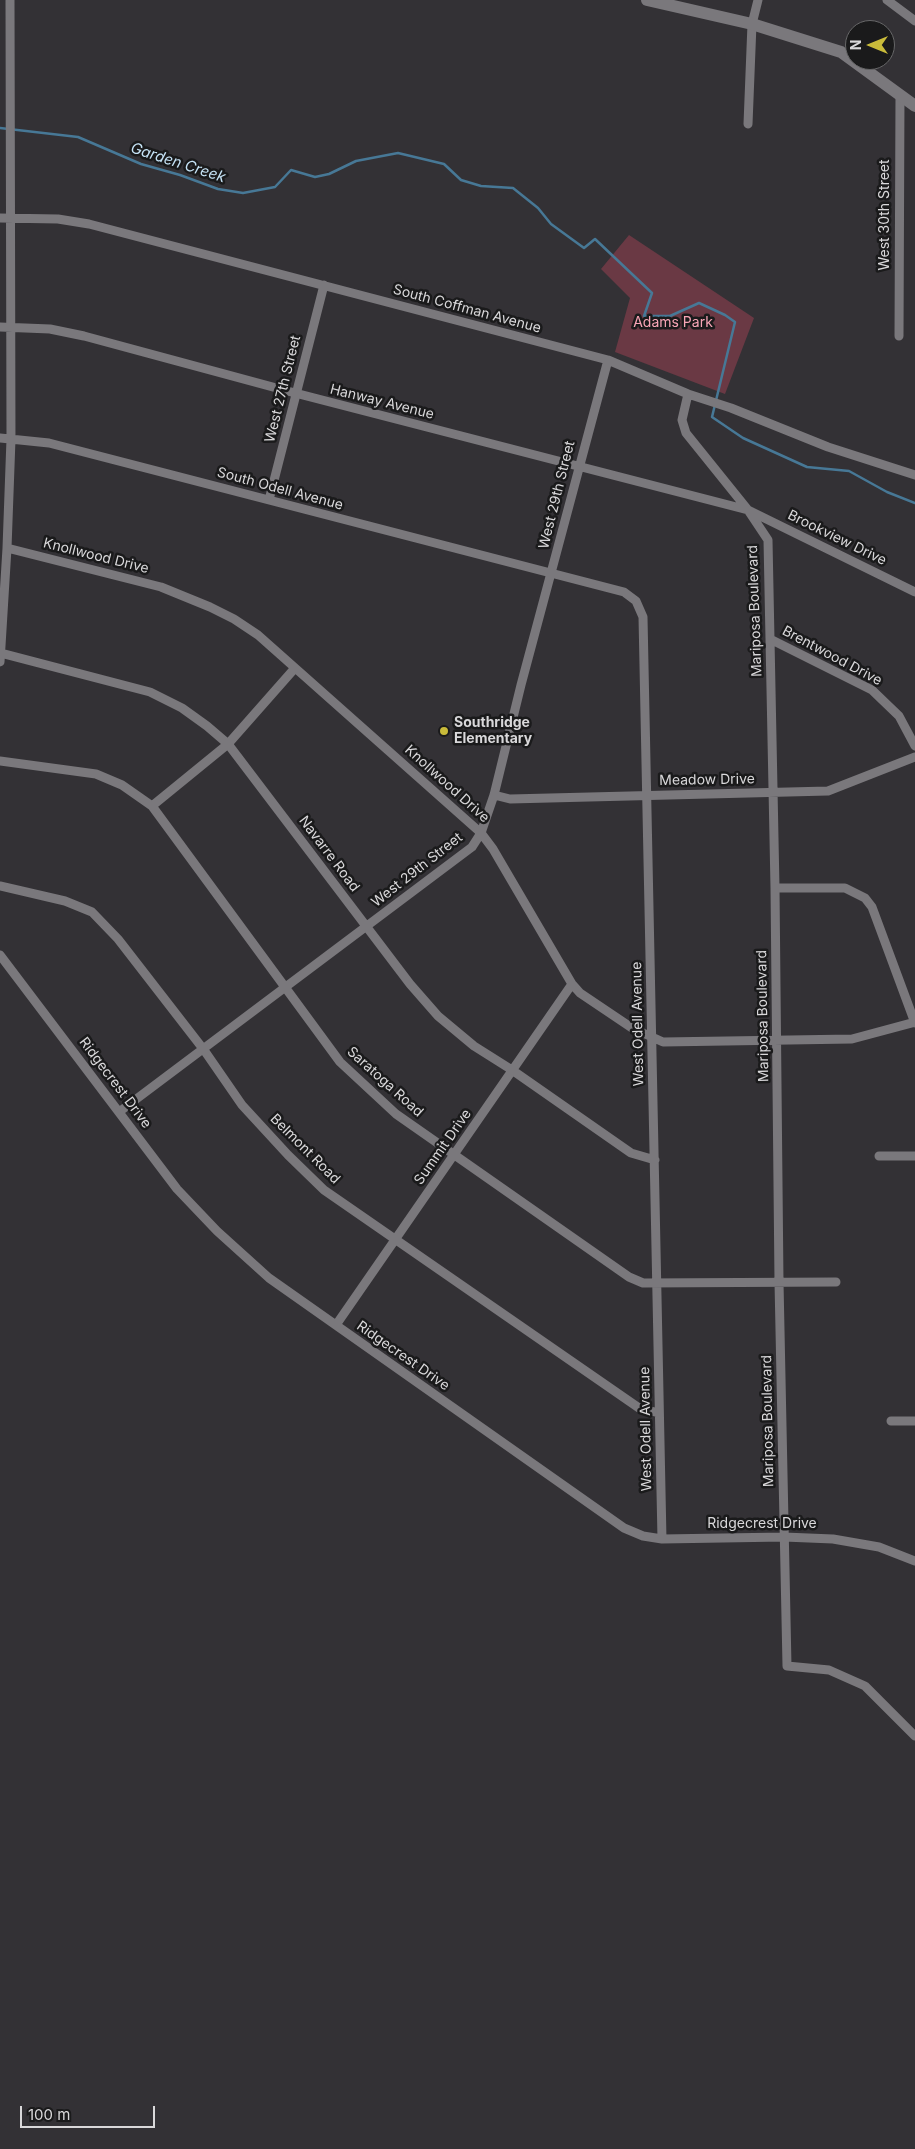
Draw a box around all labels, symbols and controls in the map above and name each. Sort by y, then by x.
north arrow [845,20,895,70]
text: N [847,40,864,50]
water label: Garden Creek [128,139,228,187]
street label: West 30th Street [877,159,893,271]
street label: South Coffman Avenue [391,281,543,337]
park label: Adams Park [633,315,713,331]
street label: West 27th Street [262,334,304,444]
street label: Hanway Avenue [328,381,436,423]
street label: West 29th Street [535,439,579,551]
street label: South Odell Avenue [215,464,345,514]
street label: Brookview Drive [785,507,889,569]
street label: Knollwood Drive [42,535,150,577]
street label: Mariposa Boulevard [744,545,766,677]
street label: Brentwood Drive [779,623,885,689]
place label: Southridge Elementary [454,715,532,748]
marker: Southridge Elementary [438,725,450,737]
street label: Knollwood Drive [401,742,493,826]
street label: Meadow Drive [659,771,755,789]
street label: Navarre Road [295,813,363,895]
street label: West 29th Street [368,829,466,911]
street label: Mariposa Boulevard [753,950,773,1082]
street label: West Odell Avenue [629,962,647,1086]
street label: Ridgecrest Drive [75,1034,155,1132]
street label: Saratoga Road [343,1043,427,1121]
street label: Summit Drive [411,1106,475,1188]
street label: Belmont Road [267,1111,343,1187]
street label: Ridgecrest Drive [353,1318,453,1394]
street label: Mariposa Boulevard [758,1355,778,1487]
street label: West Odell Avenue [637,1367,655,1491]
street label: Ridgecrest Drive [707,1516,817,1532]
scale bar [22,2096,158,2128]
text: 100 m [28,2105,70,2124]

